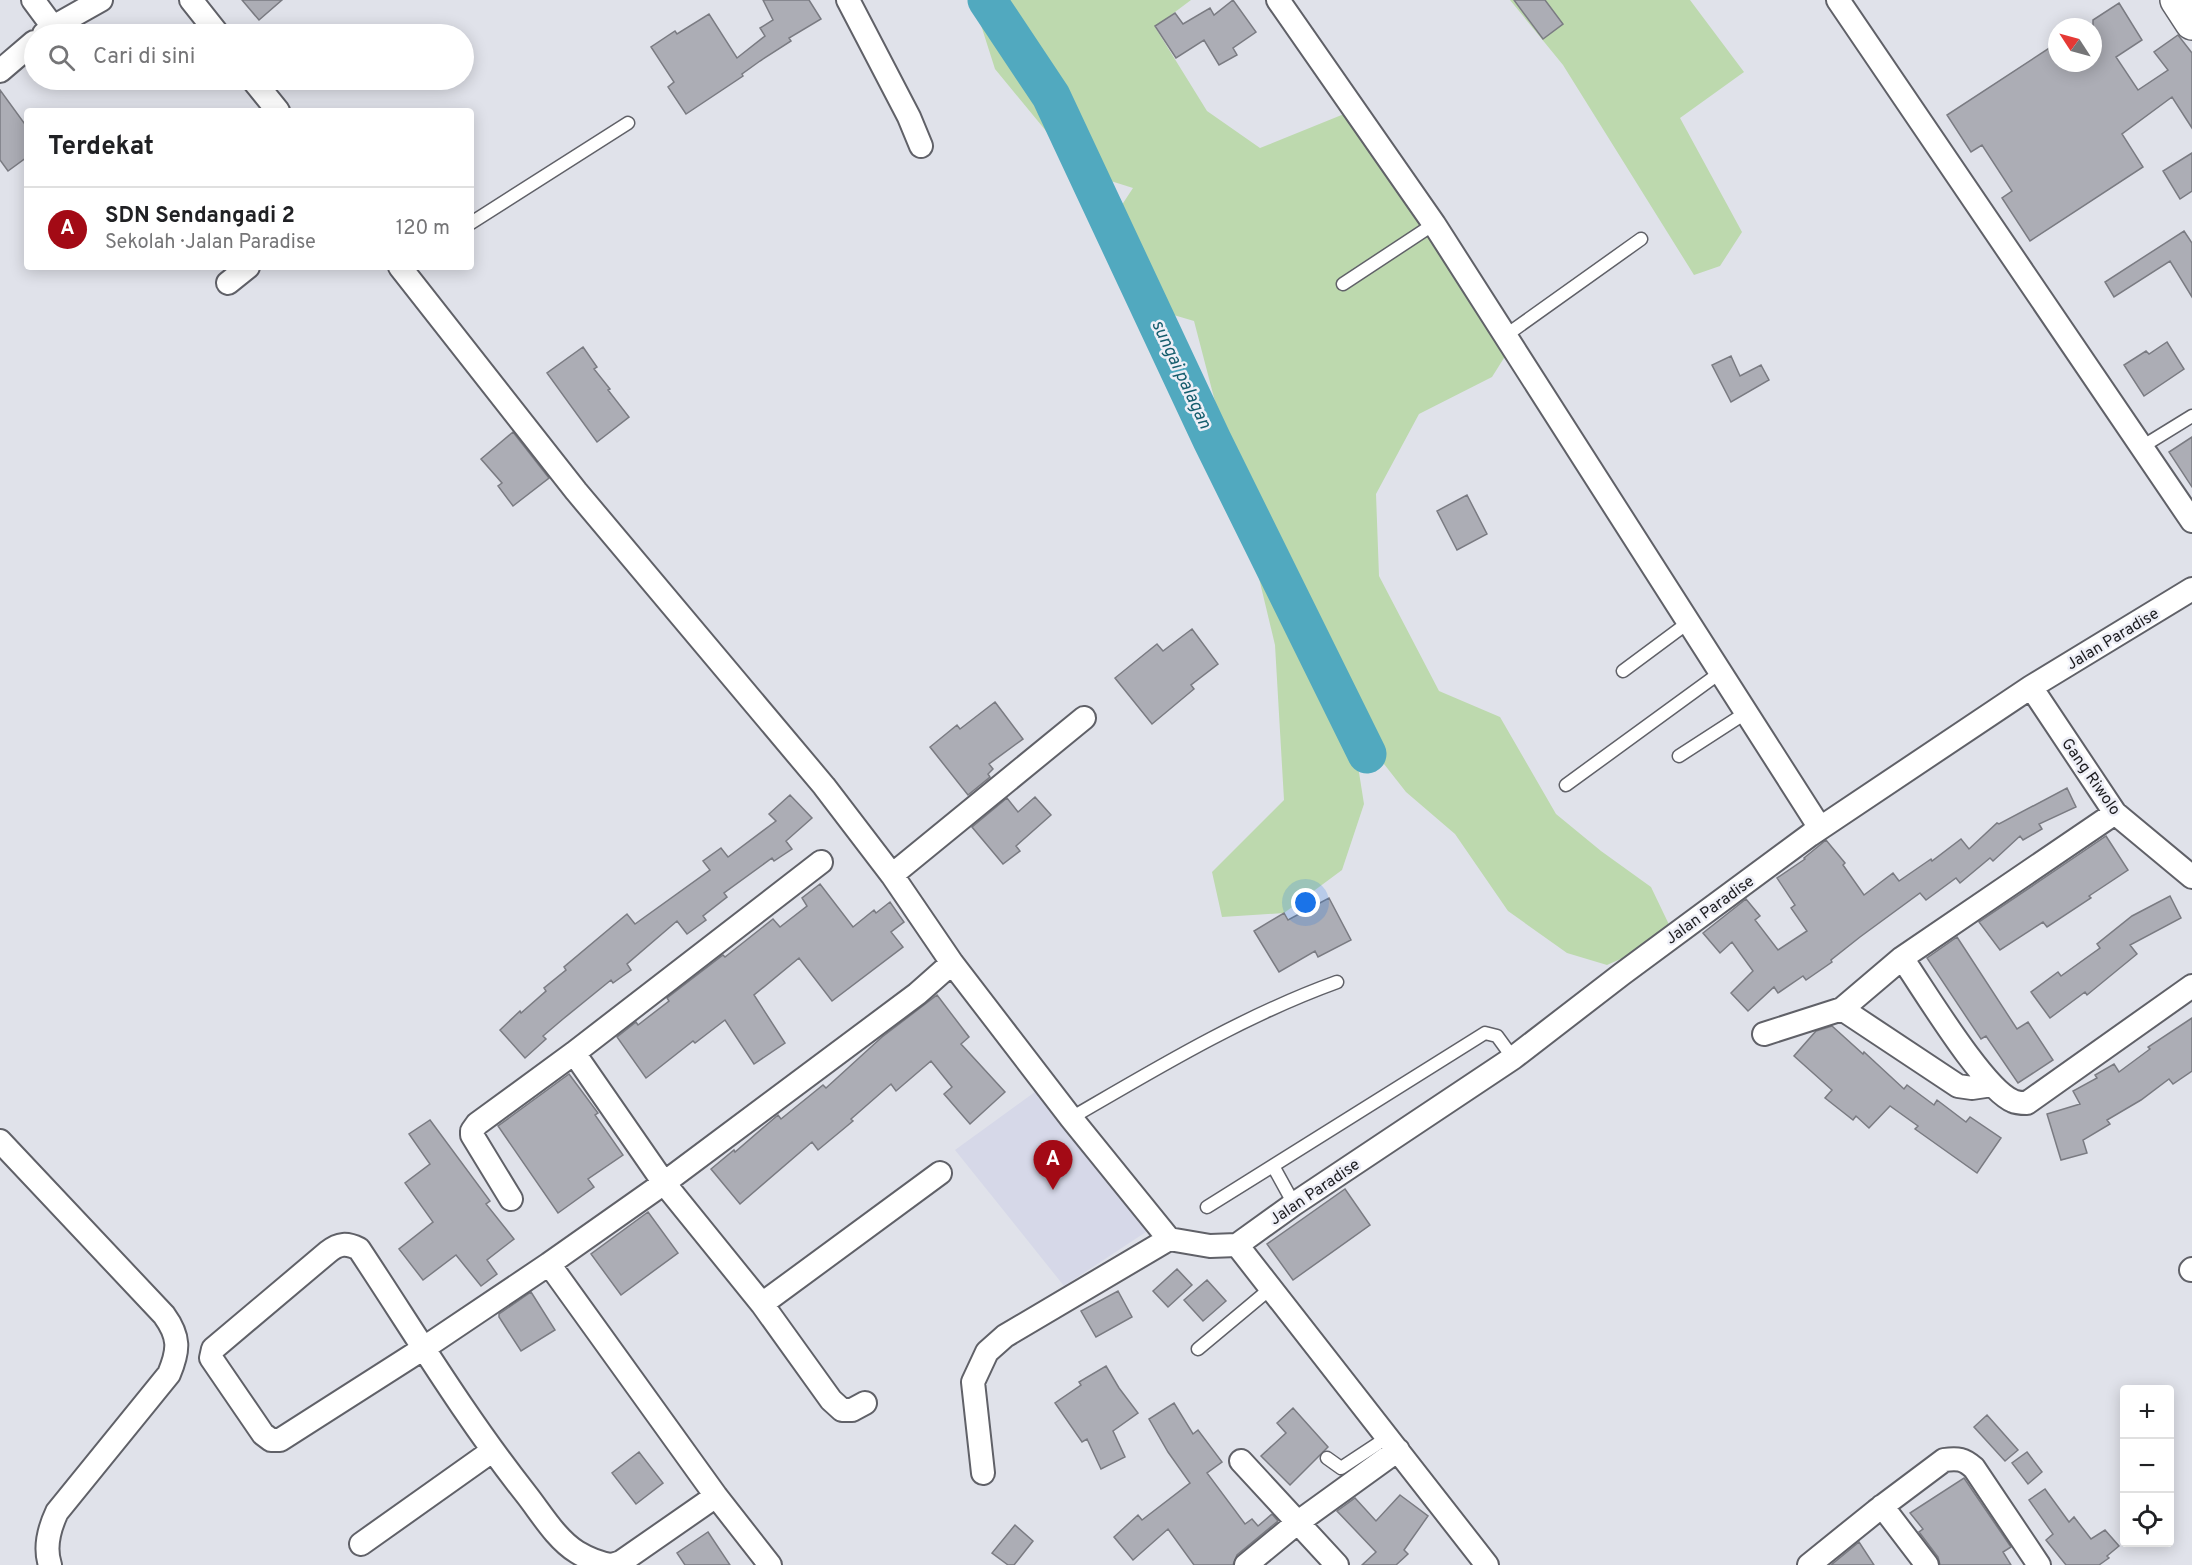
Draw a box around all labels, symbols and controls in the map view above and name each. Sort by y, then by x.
north arrow [2048,18,2102,72]
search box [24,24,474,90]
icon: search [45,41,78,74]
text: Cari di sini [93,44,195,71]
text: Terdekat [48,131,154,164]
text: SDN Sendangadi 2 [105,203,295,230]
text: A [60,216,75,242]
text: 120 m [396,216,450,242]
text: Sekolah · Jalan Paradise [105,230,316,256]
water label: sungai palagan [1145,317,1216,433]
street label: Jalan Paradise [2063,604,2163,675]
street label: Gang Riwolo [2056,735,2124,820]
street label: Jalan Paradise [1662,872,1758,949]
your location [1291,888,1320,917]
pin: A [1034,1140,1072,1190]
street label: Jalan Paradise [1266,1155,1364,1230]
map controls [2120,1385,2174,1547]
button: + [2120,1385,2174,1439]
button: − [2120,1439,2174,1493]
button: locate [2120,1493,2174,1547]

